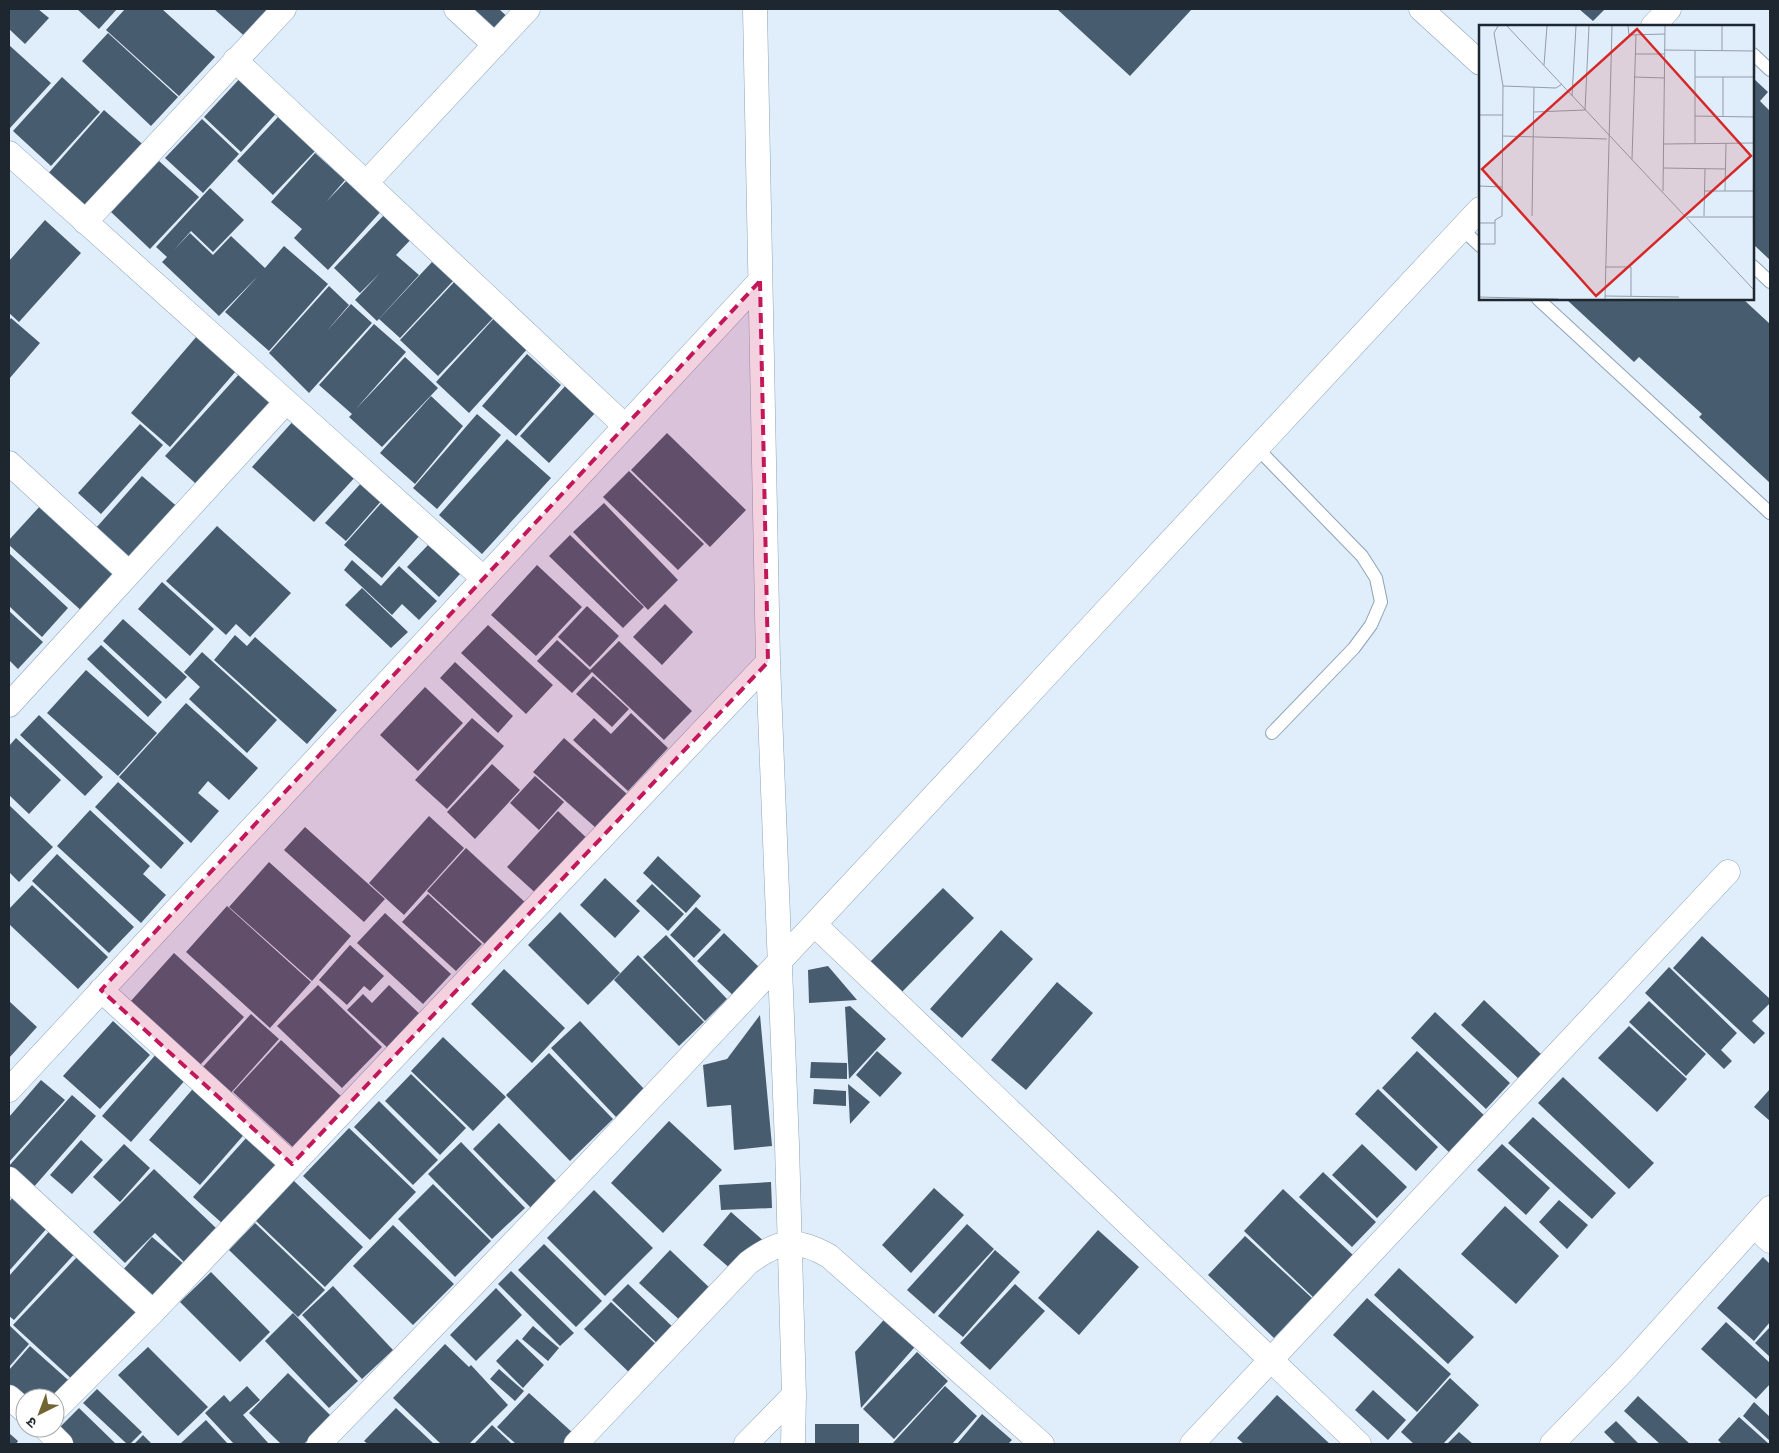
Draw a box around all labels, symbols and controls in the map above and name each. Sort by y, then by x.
inset map [1479,25,1754,300]
north arrow [15,1388,65,1438]
text: उ [22,1413,40,1431]

